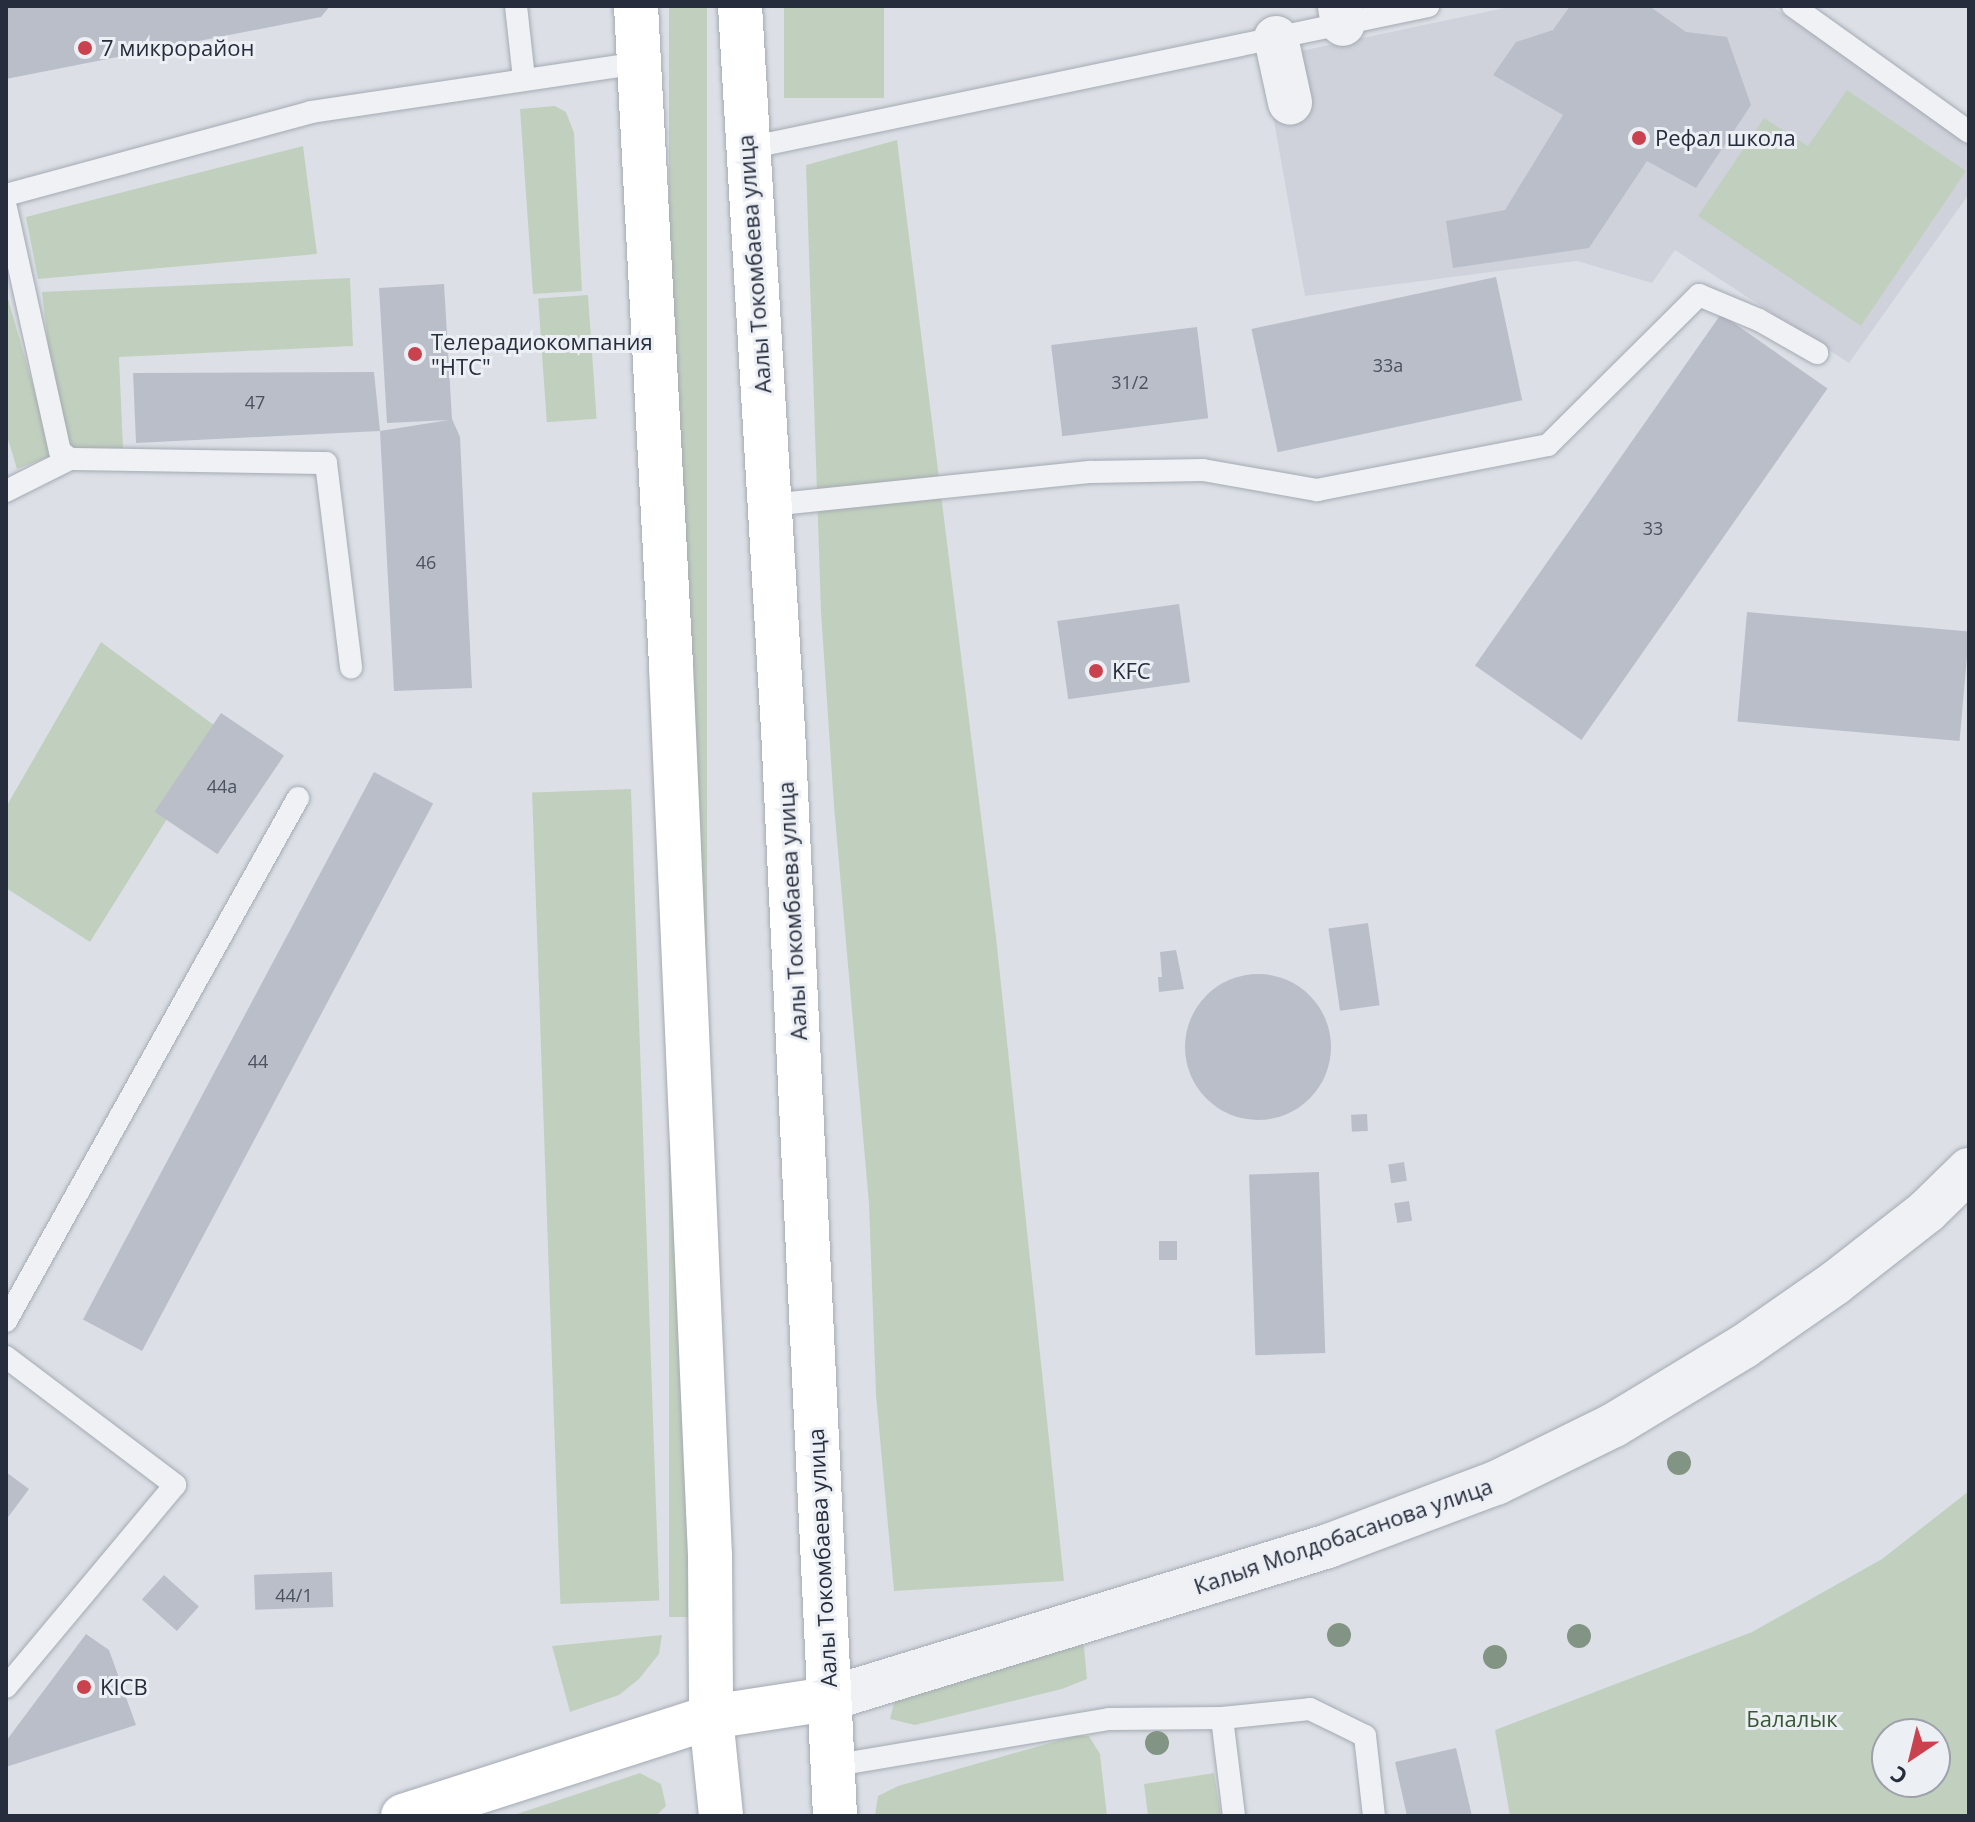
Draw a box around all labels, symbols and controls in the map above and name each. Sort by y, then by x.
place label: 7 микрорайон [101,35,254,61]
marker: 7 микрорайон [76,39,94,57]
place label: Рефал школа [1655,125,1796,151]
marker: Рефал школа [1630,129,1648,147]
street label: Аалы Токомбаева улица [732,134,776,394]
place label: Телерадиокомпания "НТС" [431,328,653,380]
marker: Телерадиокомпания "НТС" [406,345,424,363]
house number: 33а [1373,354,1403,376]
house number: 31/2 [1111,371,1149,393]
house number: 47 [245,391,265,413]
house number: 33 [1643,517,1663,539]
house number: 46 [416,551,436,573]
place label: KFC [1112,658,1151,684]
marker: KFC [1087,662,1105,680]
house number: 44а [207,775,237,797]
street label: Аалы Токомбаева улица [772,781,812,1041]
house number: 44 [248,1050,268,1072]
street label: Аалы Токомбаева улица [802,1428,842,1688]
street label: Калыя Молдобасанова улица [1190,1472,1496,1600]
house number: 44/1 [275,1584,313,1606]
place label: KICB [100,1674,148,1700]
marker: KICB [75,1678,93,1696]
park label: Балалык [1746,1706,1838,1732]
north arrow [1871,1718,1951,1798]
text: С [1884,1760,1913,1792]

